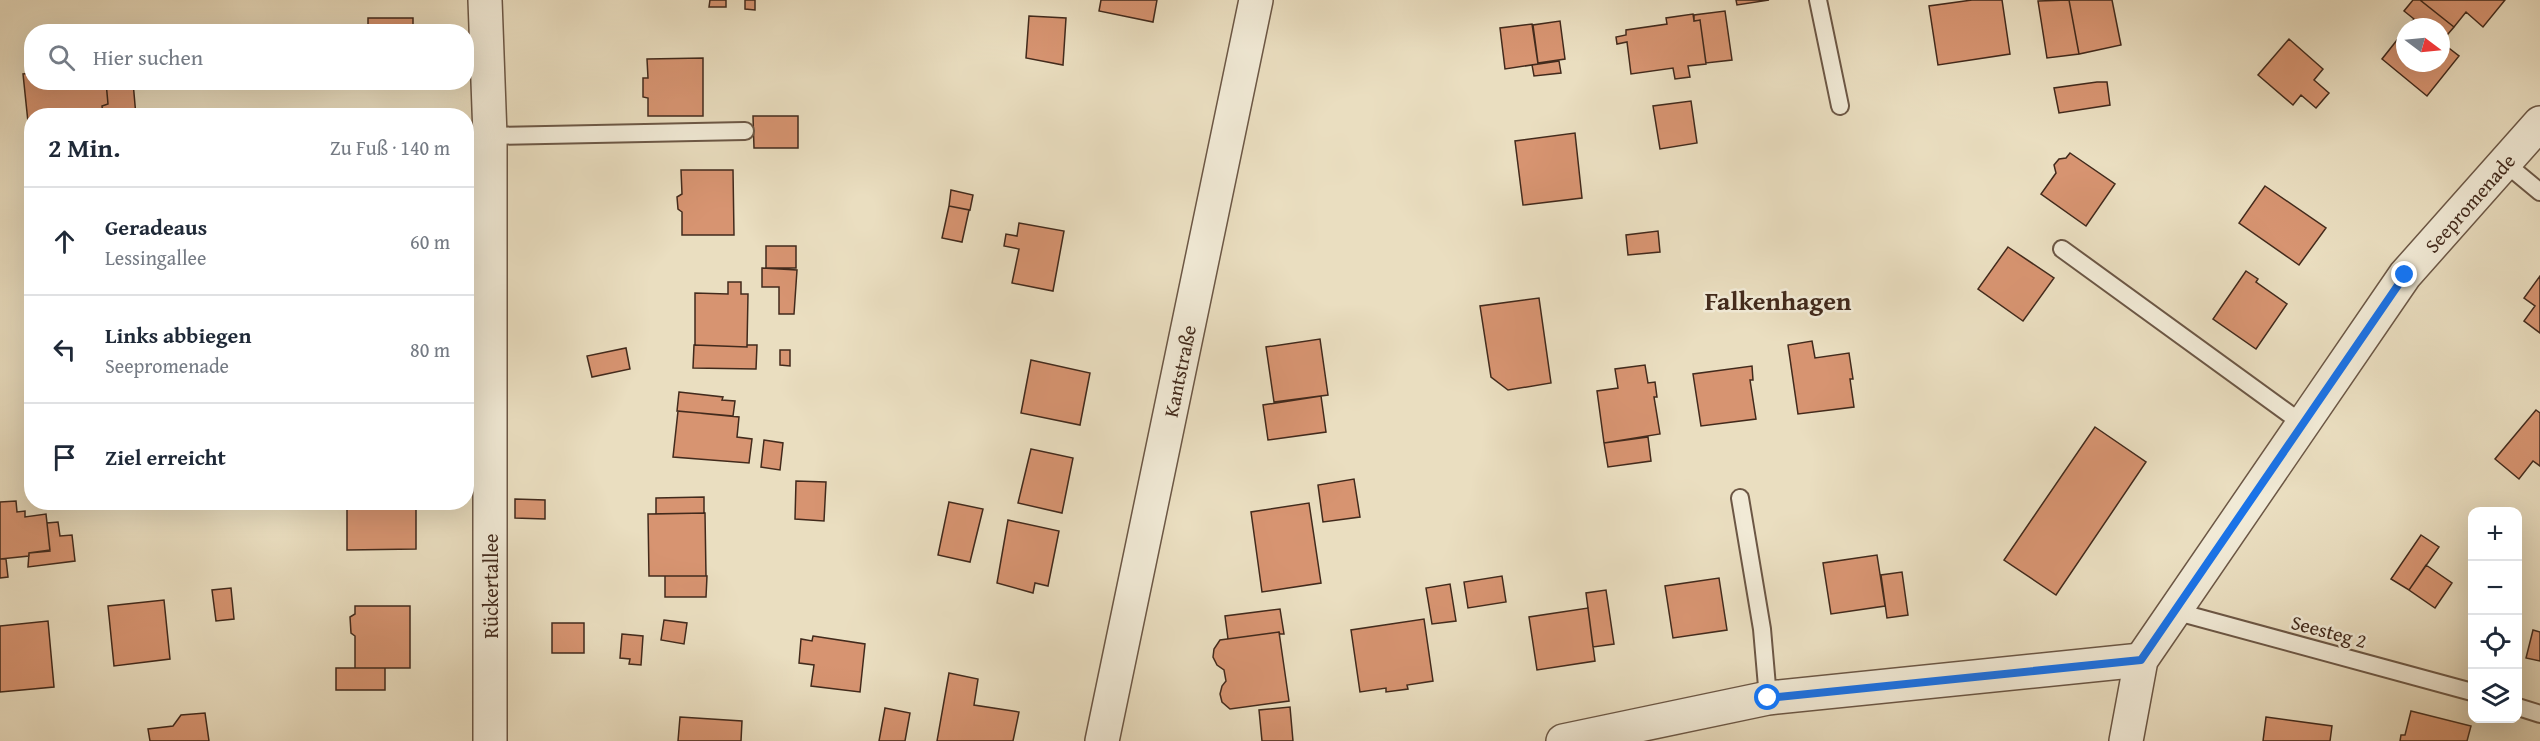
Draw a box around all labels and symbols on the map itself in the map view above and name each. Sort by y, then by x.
north arrow [2396,18,2450,72]
street label: Seepromenade [2417,147,2521,259]
route end [2391,261,2417,287]
district label: Falkenhagen [1705,281,1852,320]
street label: Kantstraße [1155,322,1203,420]
street label: Rückertallee [476,534,505,638]
street label: Seesteg 2 [2288,607,2370,655]
route start [1754,684,1780,710]

